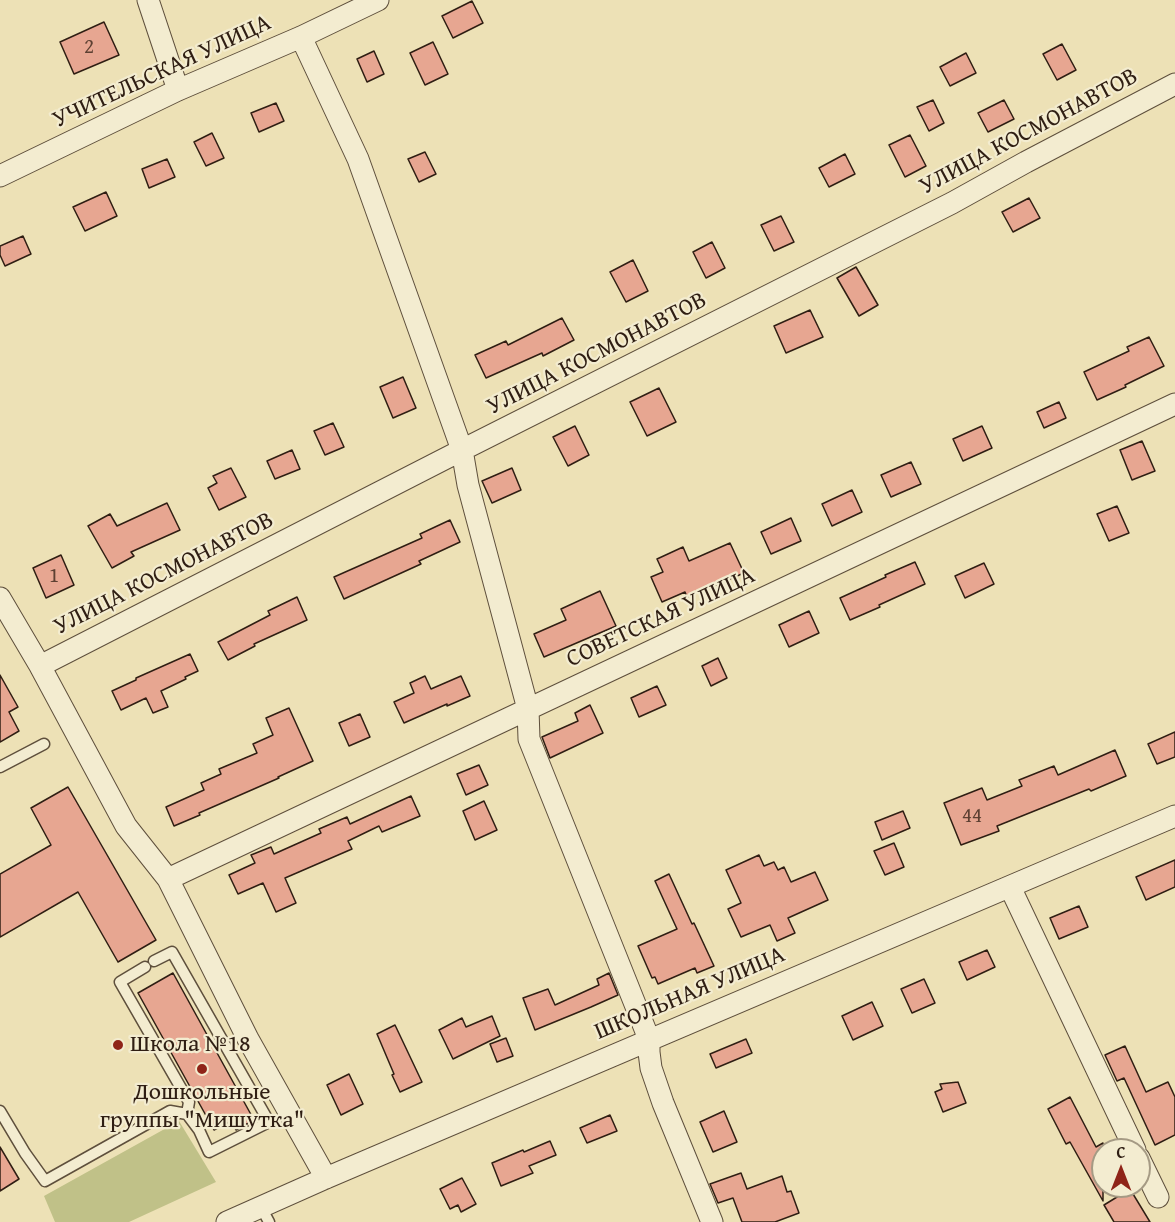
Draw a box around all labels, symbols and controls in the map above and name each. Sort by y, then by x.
street label: УЧИТЕЛЬСКАЯ УЛИЦА [48,9,276,135]
house number: 2 [84,35,94,61]
street label: УЛИЦА КОСМОНАВТОВ [915,62,1143,202]
street label: УЛИЦА КОСМОНАВТОВ [482,286,712,422]
street label: УЛИЦА КОСМОНАВТОВ [49,506,279,642]
street label: СОВЕТСКАЯ УЛИЦА [562,562,760,674]
house number: 1 [49,564,59,590]
house number: 44 [962,804,982,830]
street label: ШКОЛЬНАЯ УЛИЦА [591,941,789,1047]
place label: Школа №18 [130,1031,251,1059]
marker: Школа №18 [111,1038,125,1052]
marker: Дошкольные группы "Мишутка" [195,1062,209,1076]
place label: Дошкольные группы "Мишутка" [100,1079,304,1135]
north arrow [1091,1138,1151,1198]
text: С [1116,1140,1126,1164]

